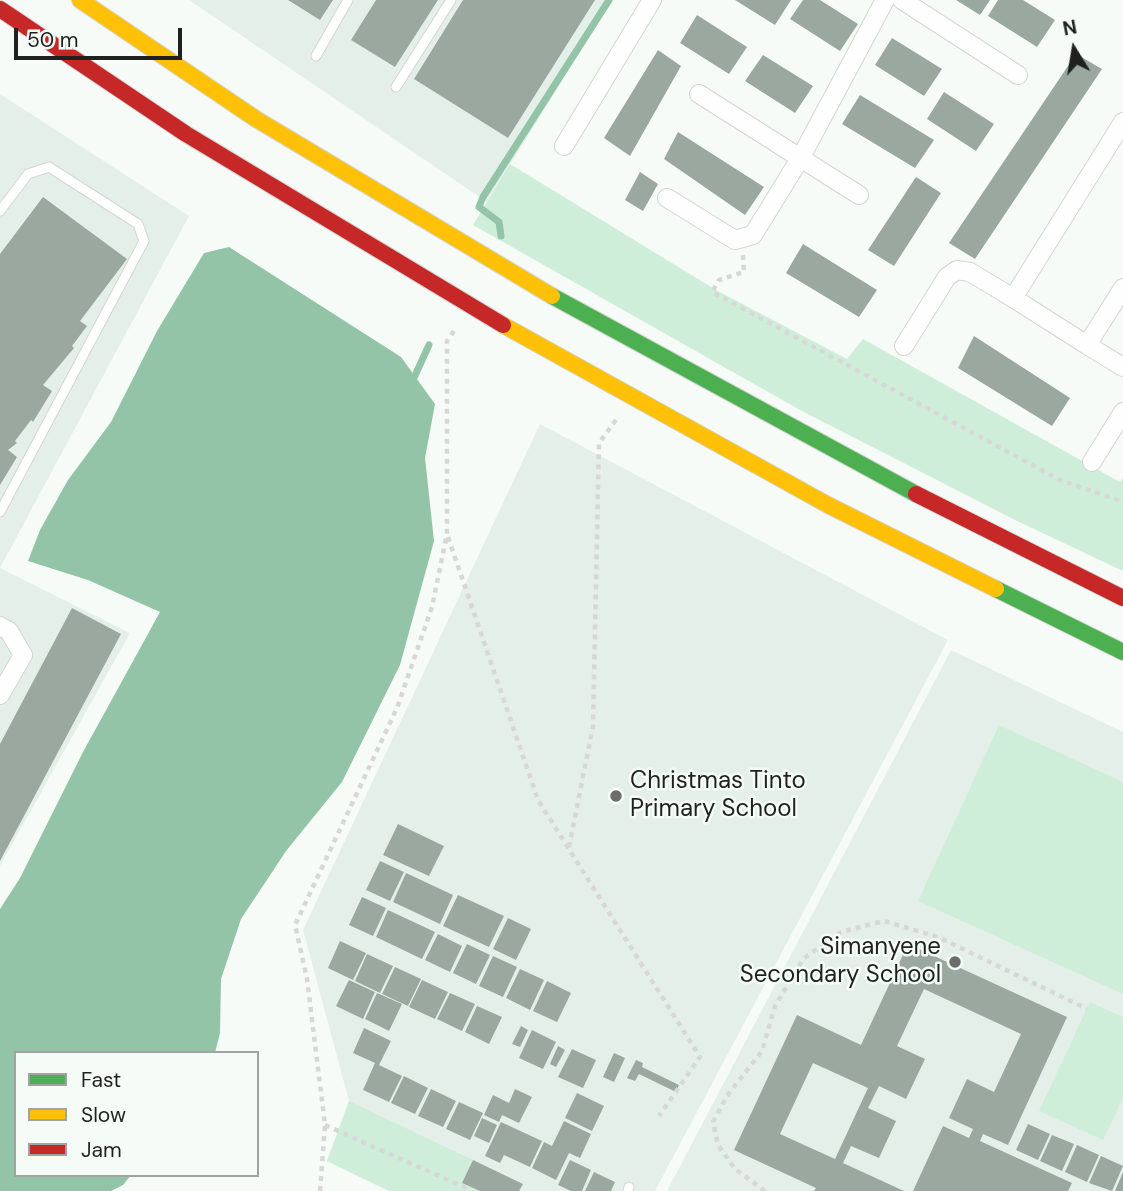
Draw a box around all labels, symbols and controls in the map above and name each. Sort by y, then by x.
scale bar [18,14,186,58]
north arrow [1039,14,1109,84]
text: N [1061,14,1079,41]
text: 50 m [27,26,78,54]
place label: Christmas Tinto Primary School [630,768,806,824]
marker: Christmas Tinto Primary School [608,788,624,804]
place label: Simanyene Secondary School [740,934,941,990]
marker: Simanyene Secondary School [947,954,963,970]
legend [14,1051,259,1177]
text: Fast [81,1066,121,1094]
text: Slow [81,1101,126,1129]
text: Jam [81,1136,122,1164]

